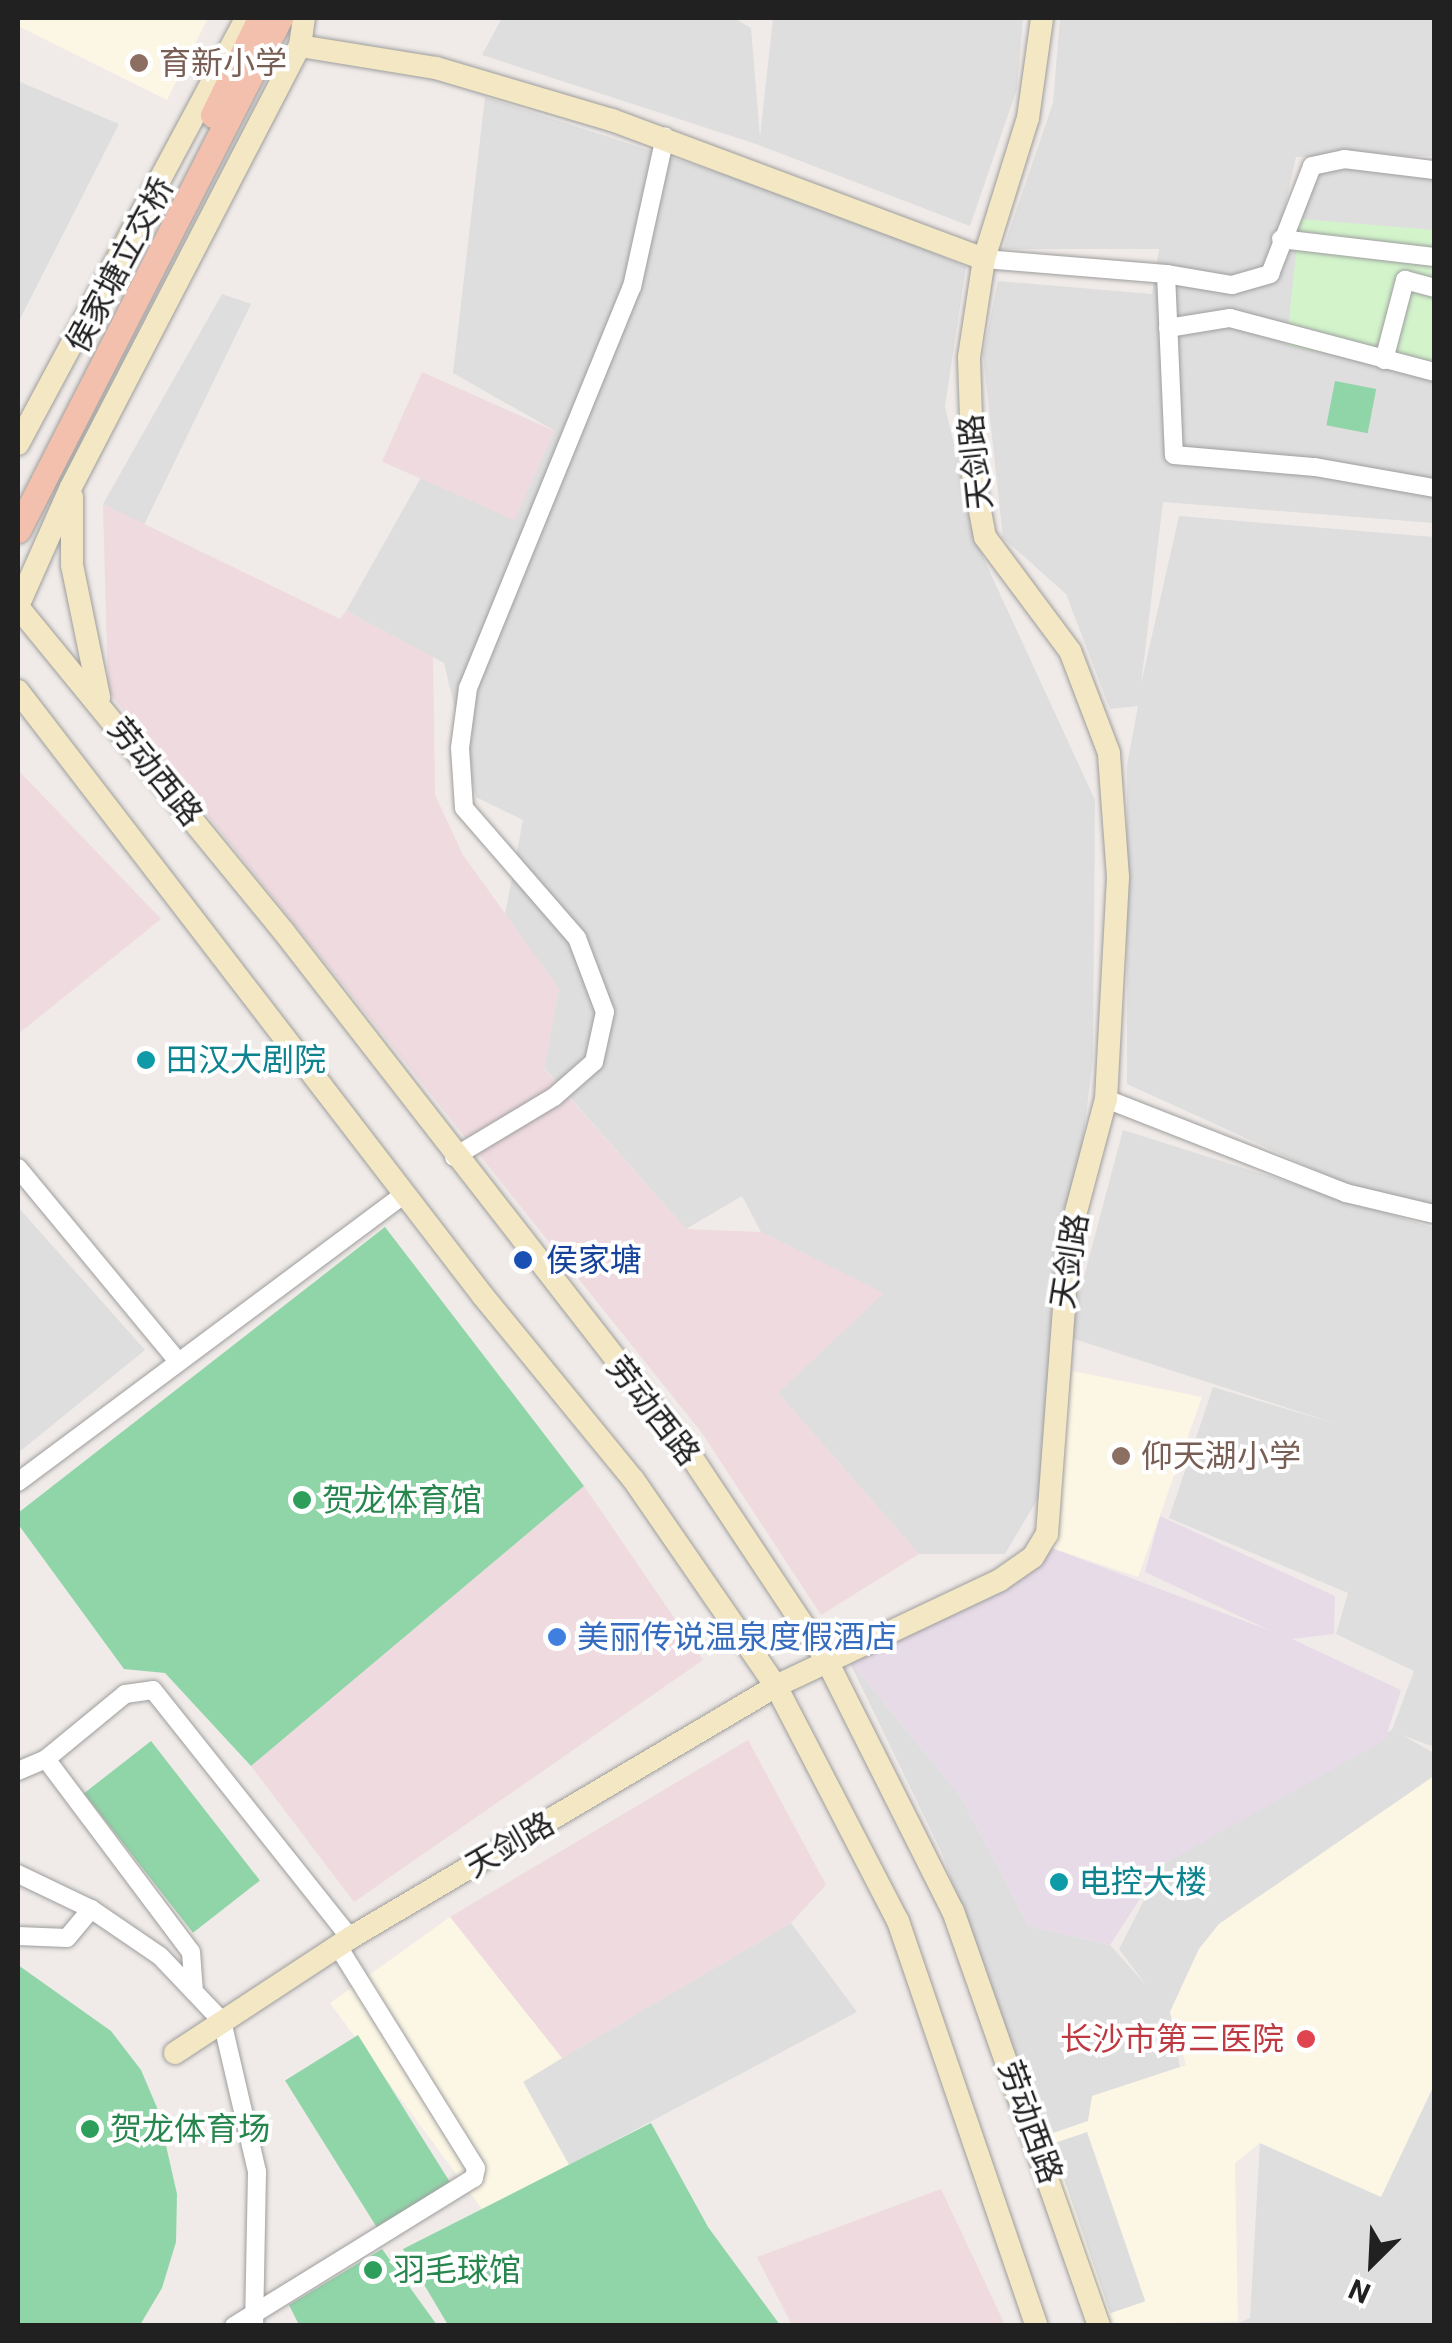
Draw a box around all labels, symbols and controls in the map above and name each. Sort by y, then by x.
place label: 育新小学 [159,44,287,82]
marker: 育新小学 [128,52,150,74]
street label: 侯家塘立交桥 [58,171,182,359]
street label: 天剑路 [952,412,1000,512]
street label: 劳动西路 [100,710,210,834]
place label: 田汉大剧院 [166,1041,326,1079]
marker: 田汉大剧院 [135,1049,157,1071]
street label: 天剑路 [1044,1211,1096,1311]
place label: 侯家塘 [546,1241,642,1279]
marker: 侯家塘 [510,1247,536,1273]
street label: 劳动西路 [598,1349,708,1473]
place label: 仰天湖小学 [1141,1437,1301,1475]
marker: 仰天湖小学 [1110,1445,1132,1467]
place label: 贺龙体育馆 [322,1481,482,1519]
marker: 贺龙体育馆 [291,1489,313,1511]
place label: 美丽传说温泉度假酒店 [577,1618,897,1656]
marker: 美丽传说温泉度假酒店 [546,1626,568,1648]
street label: 天剑路 [459,1804,561,1886]
place label: 电控大楼 [1079,1863,1207,1901]
marker: 电控大楼 [1048,1871,1070,1893]
place label: 长沙市第三医院 [1060,2020,1284,2058]
marker: 长沙市第三医院 [1293,2026,1319,2052]
street label: 劳动西路 [990,2055,1070,2189]
place label: 贺龙体育场 [110,2110,270,2148]
marker: 贺龙体育场 [79,2118,101,2140]
north arrow [1322,2213,1422,2313]
place label: 羽毛球馆 [393,2251,521,2289]
marker: 羽毛球馆 [362,2259,384,2281]
text: N [1344,2272,1375,2310]

